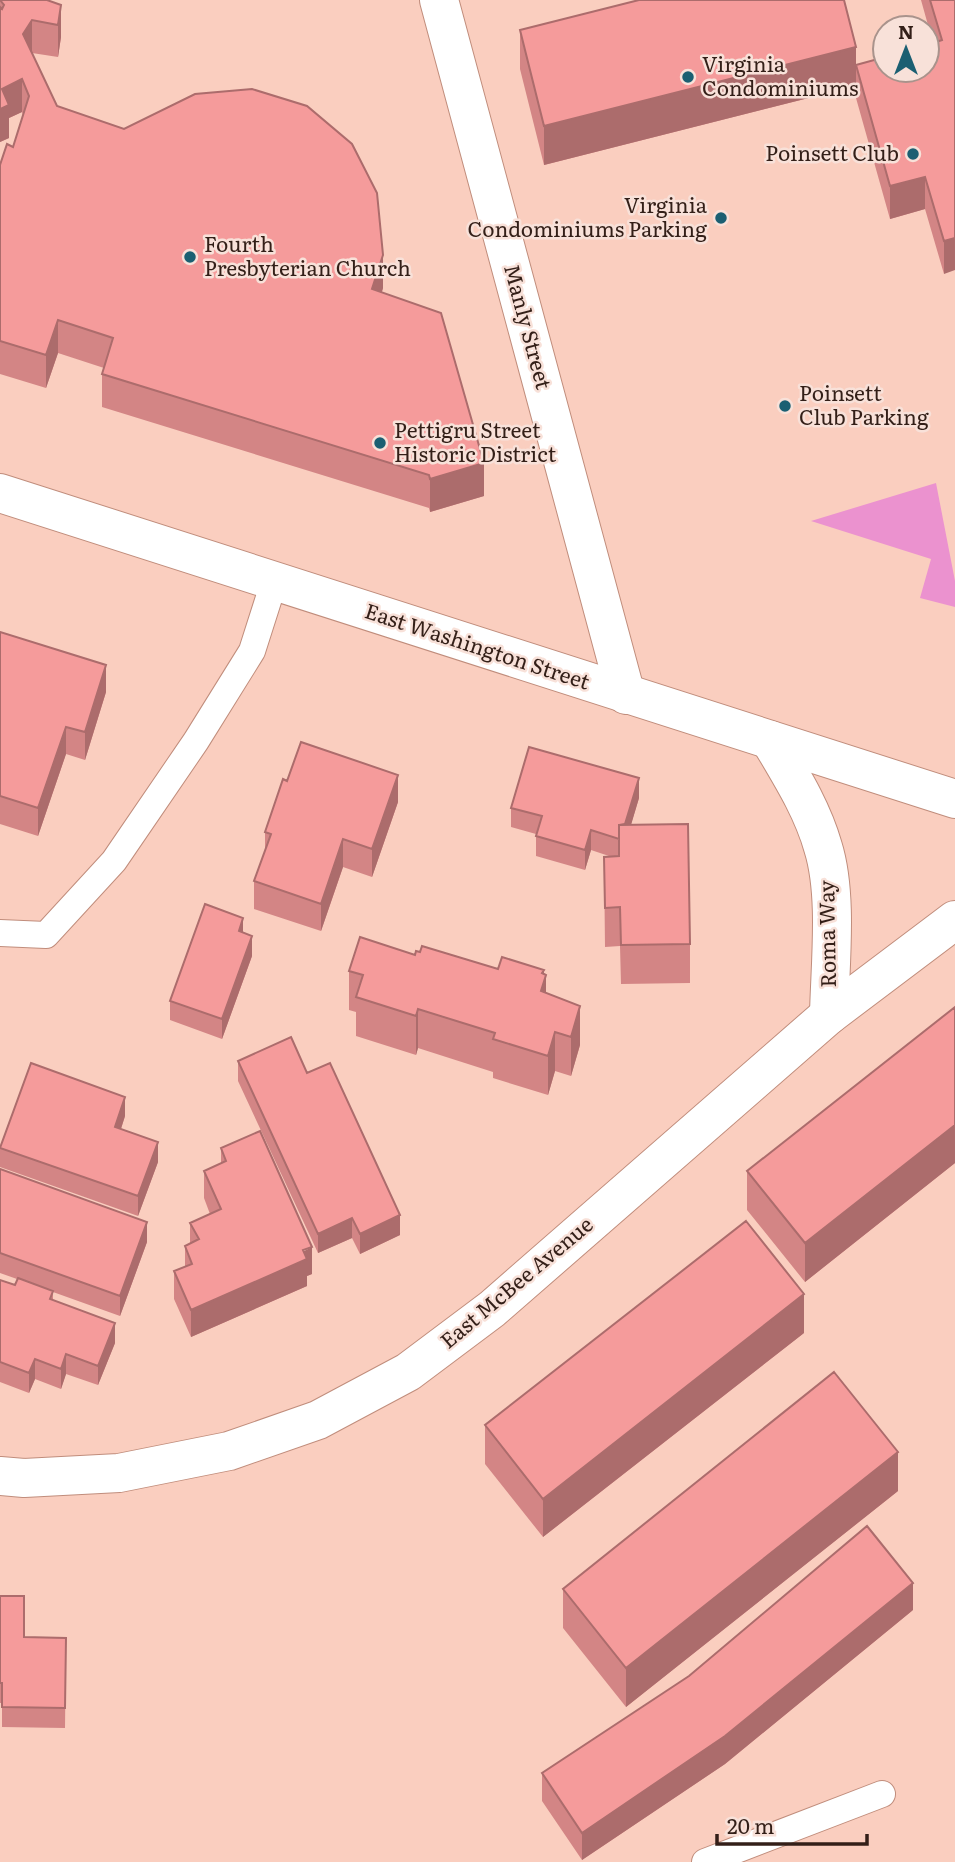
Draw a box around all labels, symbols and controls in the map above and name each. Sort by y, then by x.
north arrow [871,14,941,84]
text: N [898,17,914,45]
place label: Virginia Condominiums [702,47,859,102]
marker: Virginia Condominiums [680,69,696,85]
place label: Poinsett Club [765,136,899,167]
marker: Poinsett Club [905,146,921,162]
place label: Virginia Condominiums Parking [468,188,708,243]
marker: Virginia Condominiums Parking [713,210,729,226]
place label: Fourth Presbyterian Church [204,227,411,282]
marker: Fourth Presbyterian Church [182,249,198,265]
street label: Manly Street [498,260,561,393]
place label: Poinsett Club Parking [799,376,929,431]
marker: Poinsett Club Parking [777,398,793,414]
place label: Pettigru Street Historic District [394,413,557,468]
marker: Pettigru Street Historic District [372,435,388,451]
street label: East Washington Street [361,594,595,696]
street label: Roma Way [809,879,842,988]
street label: East McBee Avenue [432,1208,599,1354]
scale bar [717,1802,867,1846]
text: 20 m [727,1809,774,1840]

